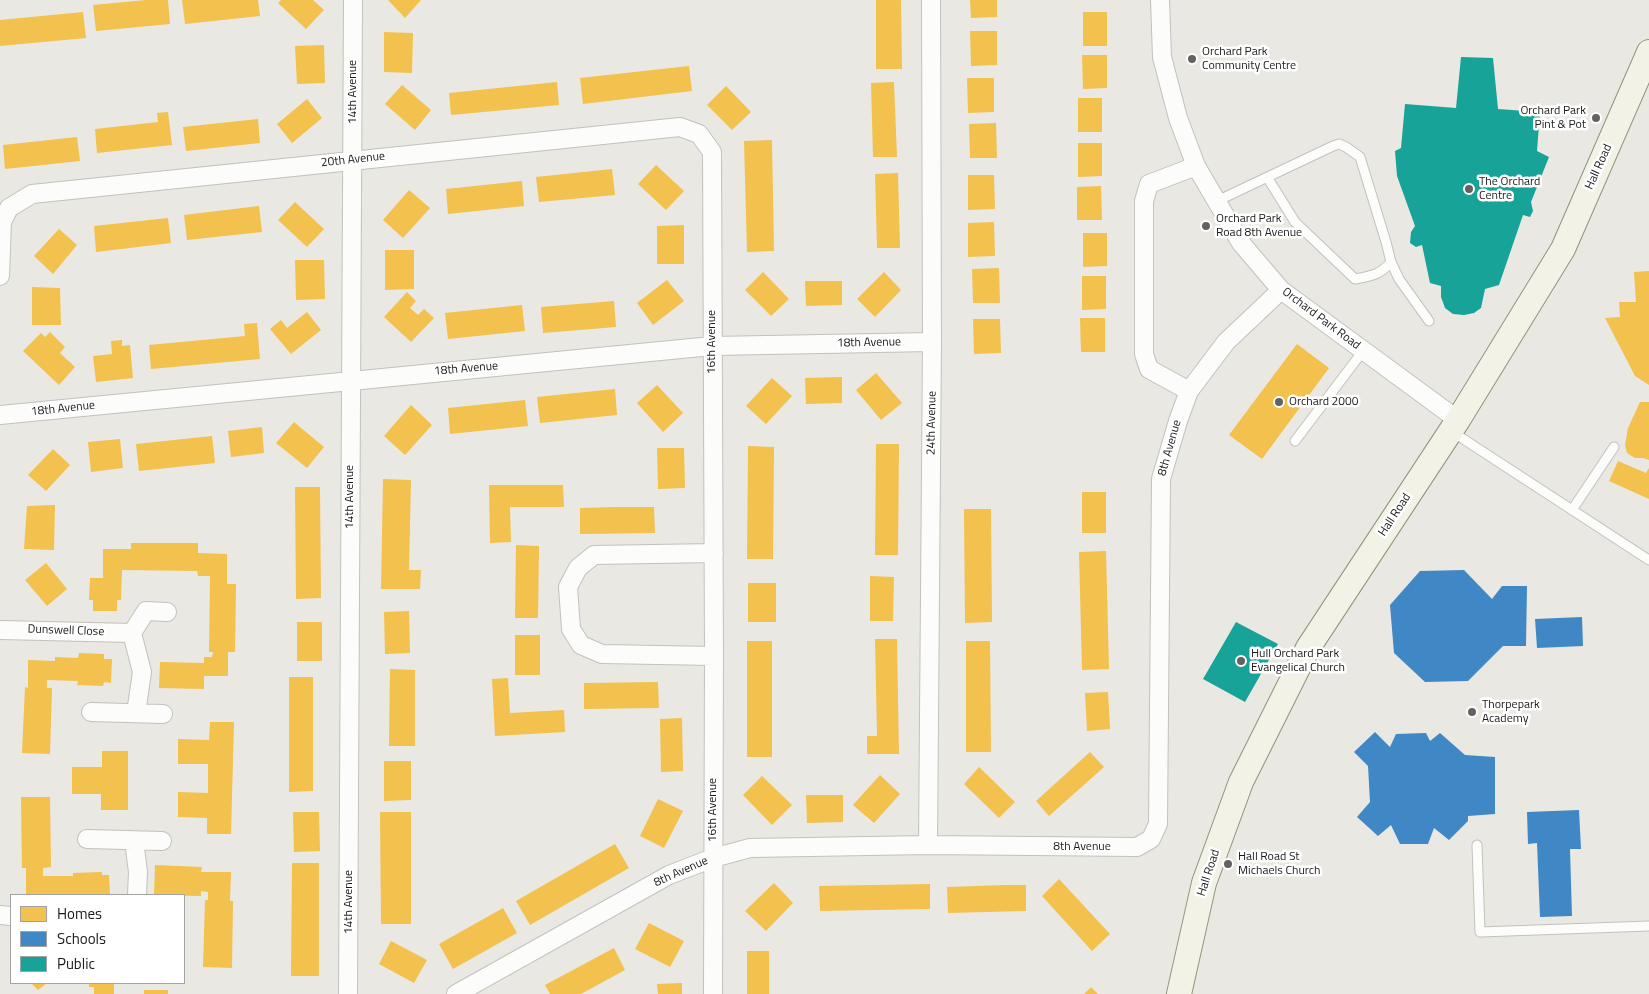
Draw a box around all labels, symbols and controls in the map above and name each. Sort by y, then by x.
place label: Orchard Park Community Centre [1202,45,1296,73]
marker: Orchard Park Community Centre [1186,53,1198,65]
street label: 14th Avenue [346,60,360,124]
place label: Orchard Park Pint & Pot [1520,104,1586,132]
marker: Orchard Park Pint & Pot [1590,112,1602,124]
street label: Hall Road [1583,142,1615,192]
street label: 20th Avenue [320,149,386,171]
place label: The Orchard Centre [1479,175,1540,203]
marker: The Orchard Centre [1463,183,1475,195]
place label: Orchard Park Road 8th Avenue [1216,212,1302,240]
marker: Orchard Park Road 8th Avenue [1200,220,1212,232]
street label: Orchard Park Road [1279,285,1363,353]
street label: 16th Avenue [705,310,719,374]
street label: 18th Avenue [837,335,901,351]
street label: 18th Avenue [433,359,499,379]
street label: 24th Avenue [924,391,940,455]
place label: Orchard 2000 [1289,395,1359,409]
marker: Orchard 2000 [1273,396,1285,408]
street label: 18th Avenue [30,398,96,420]
street label: 8th Avenue [1155,418,1185,478]
street label: 14th Avenue [343,465,357,529]
street label: Hall Road [1376,491,1414,539]
street label: Dunswell Close [27,622,105,640]
place label: Hull Orchard Park Evangelical Church [1251,647,1345,675]
marker: Hull Orchard Park Evangelical Church [1235,655,1247,667]
place label: Thorpepark Academy [1482,698,1540,726]
marker: Thorpepark Academy [1466,706,1478,718]
street label: 16th Avenue [706,778,720,842]
street label: 8th Avenue [1053,840,1111,854]
street label: Hall Road [1195,848,1223,898]
place label: Hall Road St Michaels Church [1238,850,1320,878]
street label: 8th Avenue [652,854,710,890]
marker: Hall Road St Michaels Church [1222,858,1234,870]
street label: 14th Avenue [342,870,356,934]
legend [10,894,185,984]
text: Homes [57,902,102,925]
text: Schools [57,927,106,950]
text: Public [57,952,95,975]

